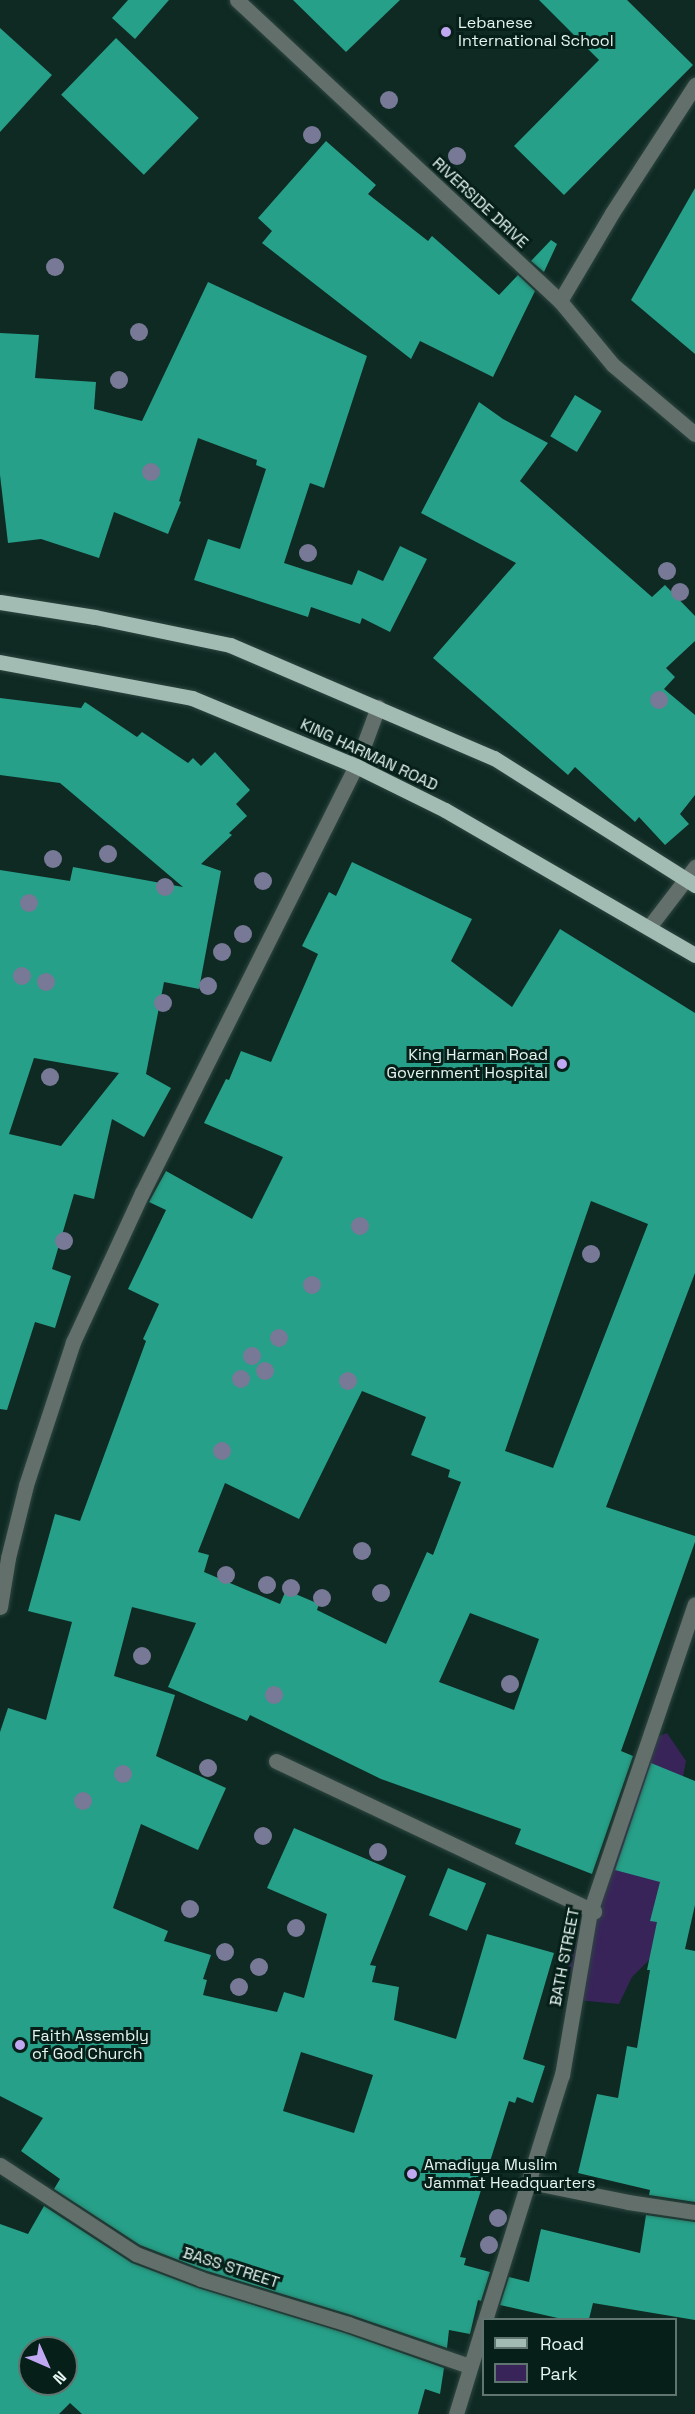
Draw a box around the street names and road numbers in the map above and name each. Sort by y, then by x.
street label: RIVERSIDE DRIVE [428,154,532,252]
street label: KING HARMAN ROAD [297,715,441,795]
street label: BATH STREET [546,1906,584,2008]
street label: BASS STREET [180,2243,282,2293]

